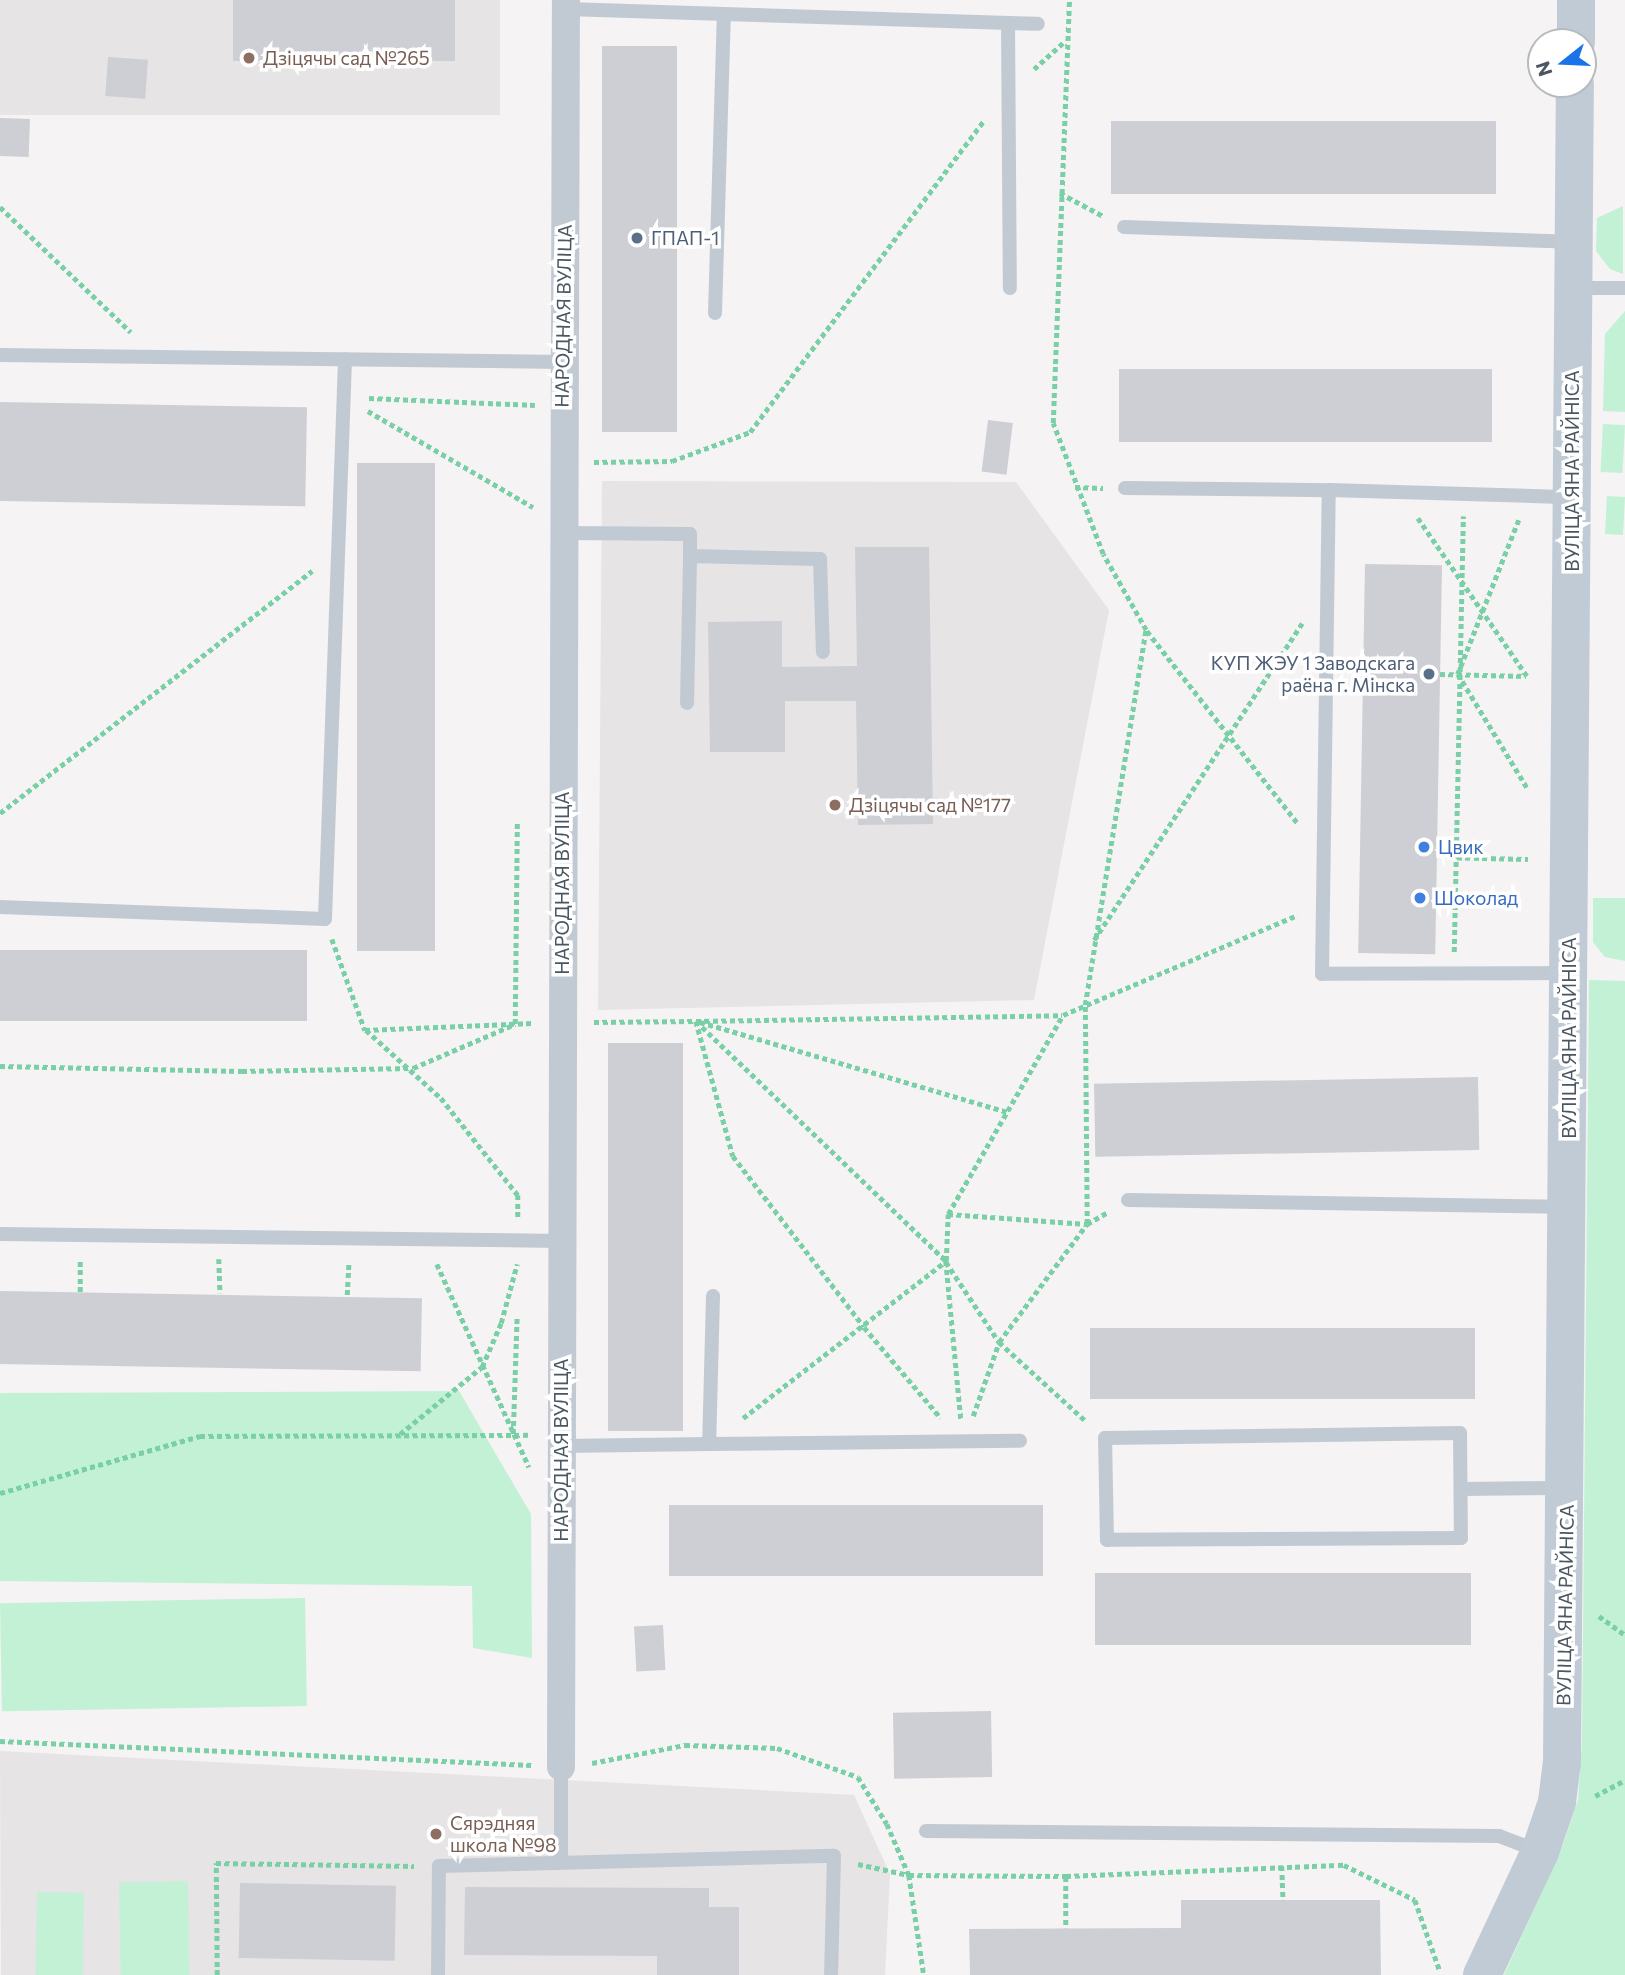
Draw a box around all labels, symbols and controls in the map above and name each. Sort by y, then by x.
north arrow [1527,28,1597,98]
place label: Дзіцячы сад №265 [263,47,430,69]
marker: Дзіцячы сад №265 [241,50,257,66]
text: N [1530,59,1557,79]
street label: НАРОДНАЯ ВУЛІЦА [550,224,576,408]
place label: ГПАП-1 [651,227,719,249]
marker: ГПАП-1 [629,230,645,246]
street label: ВУЛІЦА ЯНА РАЙНІСА [1561,370,1583,572]
place label: КУП ЖЭУ 1 Заводскага раёна г. Мінска [1211,652,1415,696]
marker: КУП ЖЭУ 1 Заводскага раёна г. Мінска [1421,666,1437,682]
street label: НАРОДНАЯ ВУЛІЦА [551,791,573,975]
place label: Дзіцячы сад №177 [849,794,1011,816]
marker: Дзіцячы сад №177 [827,797,843,813]
place label: Цвик [1438,836,1484,858]
marker: Цвик [1416,839,1432,855]
place label: Шоколад [1434,887,1518,909]
marker: Шоколад [1412,890,1428,906]
street label: ВУЛІЦА ЯНА РАЙНІСА [1558,937,1580,1139]
street label: НАРОДНАЯ ВУЛІЦА [550,1358,572,1542]
street label: ВУЛІЦА ЯНА РАЙНІСА [1552,1504,1578,1706]
place label: Сярэдняя школа №98 [450,1812,557,1856]
marker: Сярэдняя школа №98 [428,1826,444,1842]

